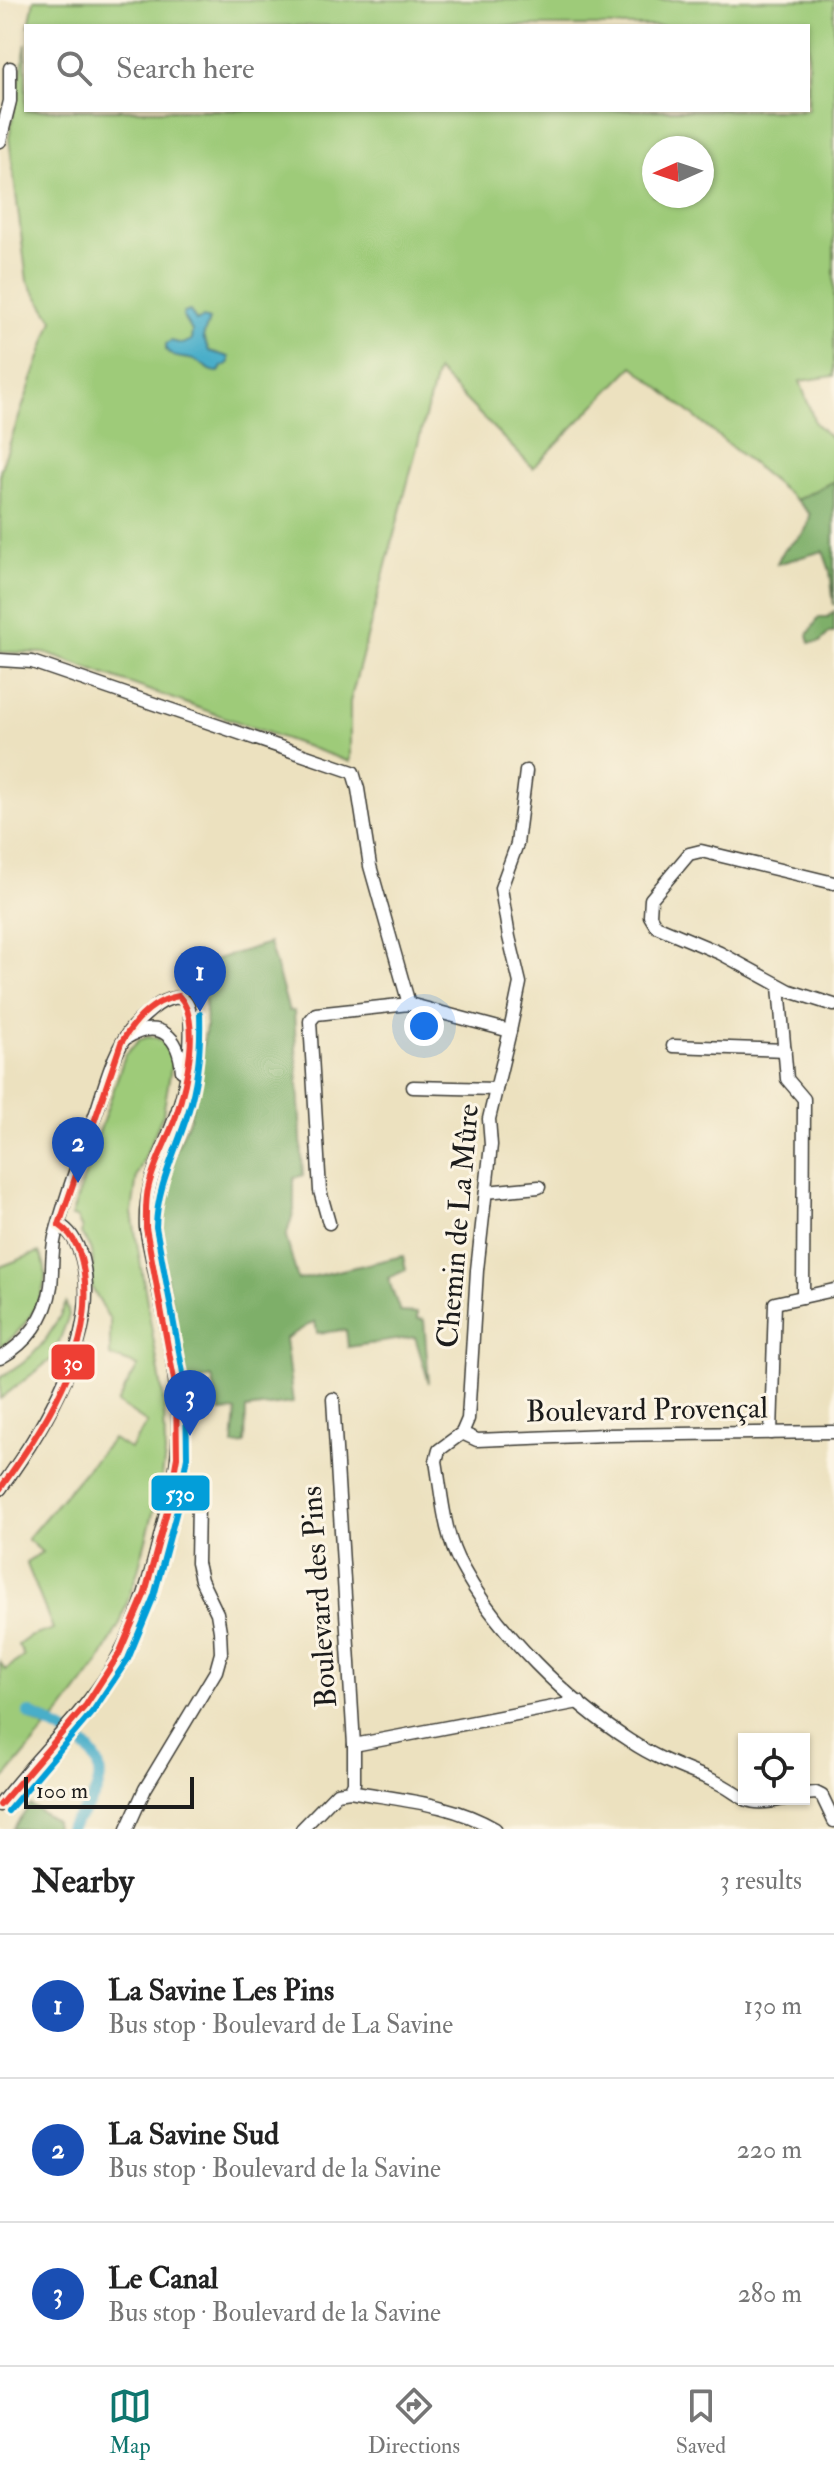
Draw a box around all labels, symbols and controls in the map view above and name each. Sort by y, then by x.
search box [24,24,810,112]
icon: search [52,46,96,90]
text: Search here [116,50,255,87]
north arrow [642,136,714,208]
pin: 1 [174,946,226,1012]
your location [404,1006,444,1046]
street label: Chemin de La Mûre [429,1102,487,1350]
pin: 2 [52,1117,104,1183]
line badge: 30 [50,1343,96,1381]
text: 30 [63,1349,83,1377]
pin: 3 [164,1370,216,1436]
street label: Boulevard Provençal [526,1389,769,1431]
line badge: 530 [150,1474,211,1512]
text: 530 [165,1480,195,1508]
street label: Boulevard des Pins [293,1485,345,1709]
map controls [738,1733,810,1805]
button: locate [738,1733,810,1805]
scale bar [24,1773,194,1809]
text: 100 m [36,1777,88,1805]
text: Nearby [32,1860,134,1903]
text: 3 results [720,1865,802,1897]
text: La Savine Les Pins [108,1972,334,2009]
text: 1 [53,1990,63,2022]
text: 130 m [744,1990,802,2022]
text: Bus stop · Boulevard de La Savine [108,2009,453,2041]
text: La Savine Sud [108,2116,279,2153]
text: 2 [51,2134,65,2166]
text: 220 m [737,2134,802,2166]
text: Bus stop · Boulevard de la Savine [108,2153,441,2185]
text: Le Canal [108,2260,218,2297]
text: 3 [53,2278,63,2310]
text: 280 m [738,2278,802,2310]
text: Bus stop · Boulevard de la Savine [108,2297,441,2329]
tab: Map [108,2384,152,2460]
tab: Directions [368,2384,460,2460]
tab: Saved [676,2384,726,2460]

